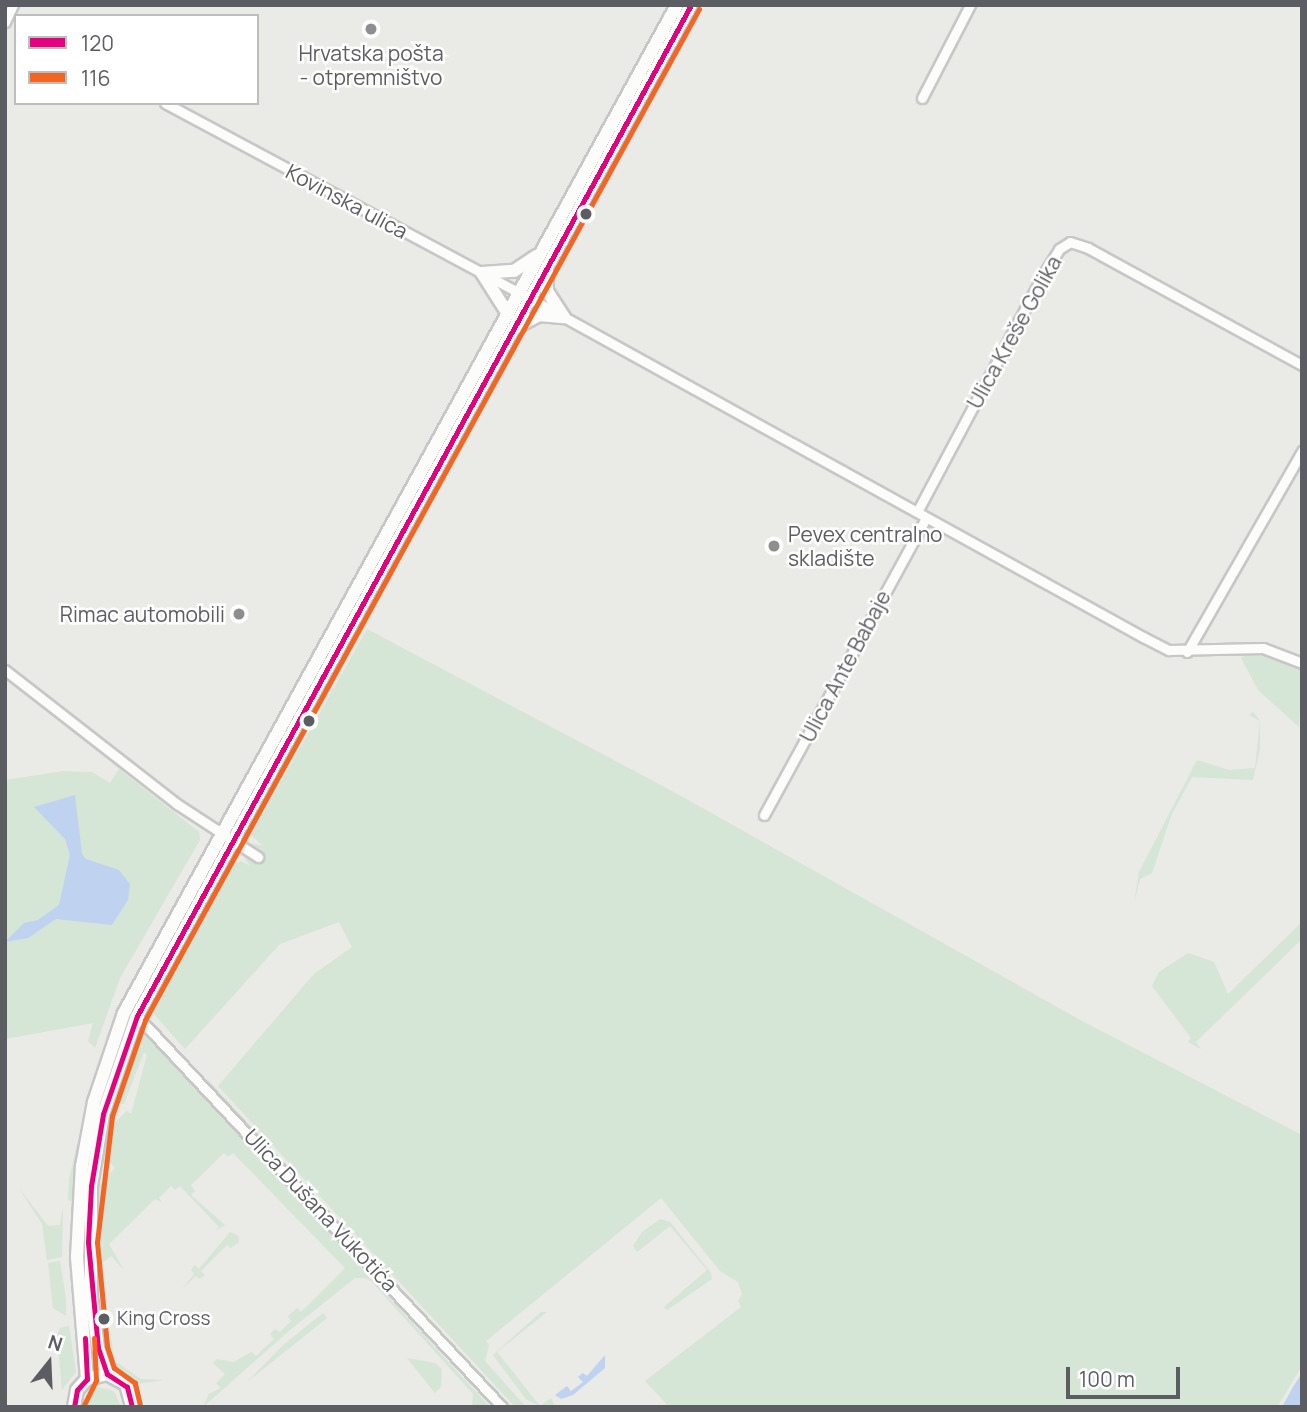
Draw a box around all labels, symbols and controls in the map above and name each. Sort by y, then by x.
legend [14,14,259,105]
marker: Hrvatska pošta - otpremništvo [363,21,379,37]
text: 120 [81,29,114,57]
place label: Hrvatska pošta - otpremništvo [298,40,444,90]
text: 116 [81,64,110,92]
street label: Kovinska ulica [282,158,412,244]
unlabelled marker [579,207,593,221]
street label: Ulica Kreše Golika [962,251,1066,413]
place label: Pevex centralno skladište [788,521,943,571]
marker: Pevex centralno skladište [766,538,782,554]
street label: Ulica Ante Babaje [794,586,896,746]
place label: Rimac automobili [60,601,225,627]
marker: Rimac automobili [231,606,247,622]
unlabelled marker [302,714,316,728]
street label: Ulica Dušana Vukotića [239,1123,403,1297]
place label: King Cross [117,1308,210,1330]
marker: King Cross [97,1312,111,1326]
north arrow [14,1328,84,1398]
text: N [45,1329,66,1358]
scale bar [1069,1352,1183,1396]
text: 100 m [1079,1365,1135,1393]

